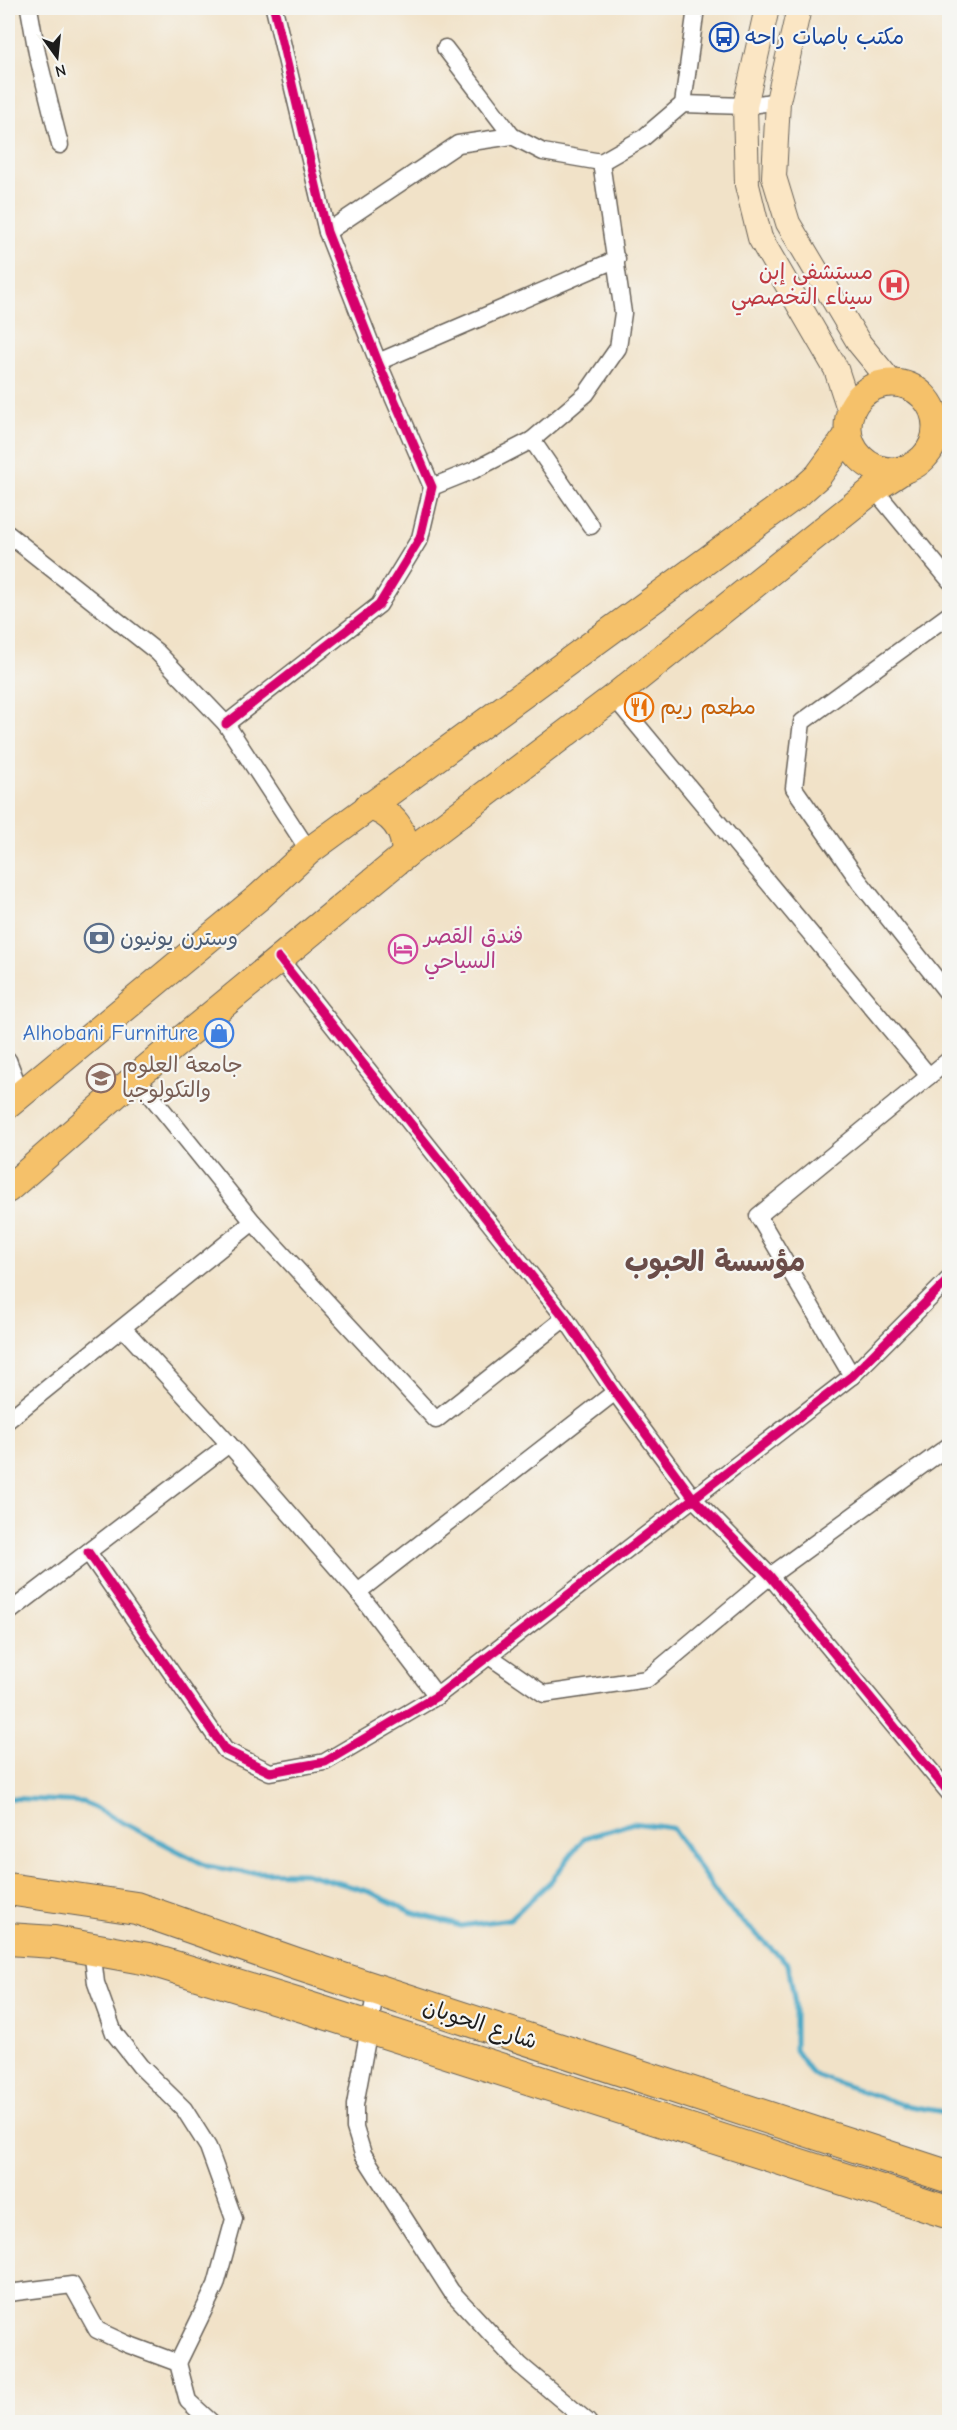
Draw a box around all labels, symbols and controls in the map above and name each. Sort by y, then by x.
bus stop icon: مكتب باصات راحه [708,21,740,53]
place label: مكتب باصات راحه [745,24,904,50]
north arrow [27,27,87,87]
text: N [53,60,68,81]
place label: مستشفى إبن سيناء التخصصي [731,259,873,316]
hospital icon: مستشفى إبن سيناء التخصصي [878,269,910,301]
restaurant icon: مطعم ريم [623,691,655,723]
place label: مطعم ريم [660,694,756,723]
bank icon: وسترن يونيون [83,922,115,954]
place label: فندق القصر السياحي [422,923,523,980]
place label: وسترن يونيون [120,925,238,951]
hotel icon: فندق القصر السياحي [387,933,419,965]
shop icon: Alhobani Furniture [203,1017,235,1049]
place label: Alhobani Furniture [23,1020,198,1046]
place label: جامعة العلوم والتكولوجيا [122,1052,243,1103]
school or university icon: جامعة العلوم والتكولوجيا [85,1062,117,1094]
district label: مؤسسة الحبوب [625,1246,805,1280]
street label: شارع الحوبان [419,1993,540,2057]

